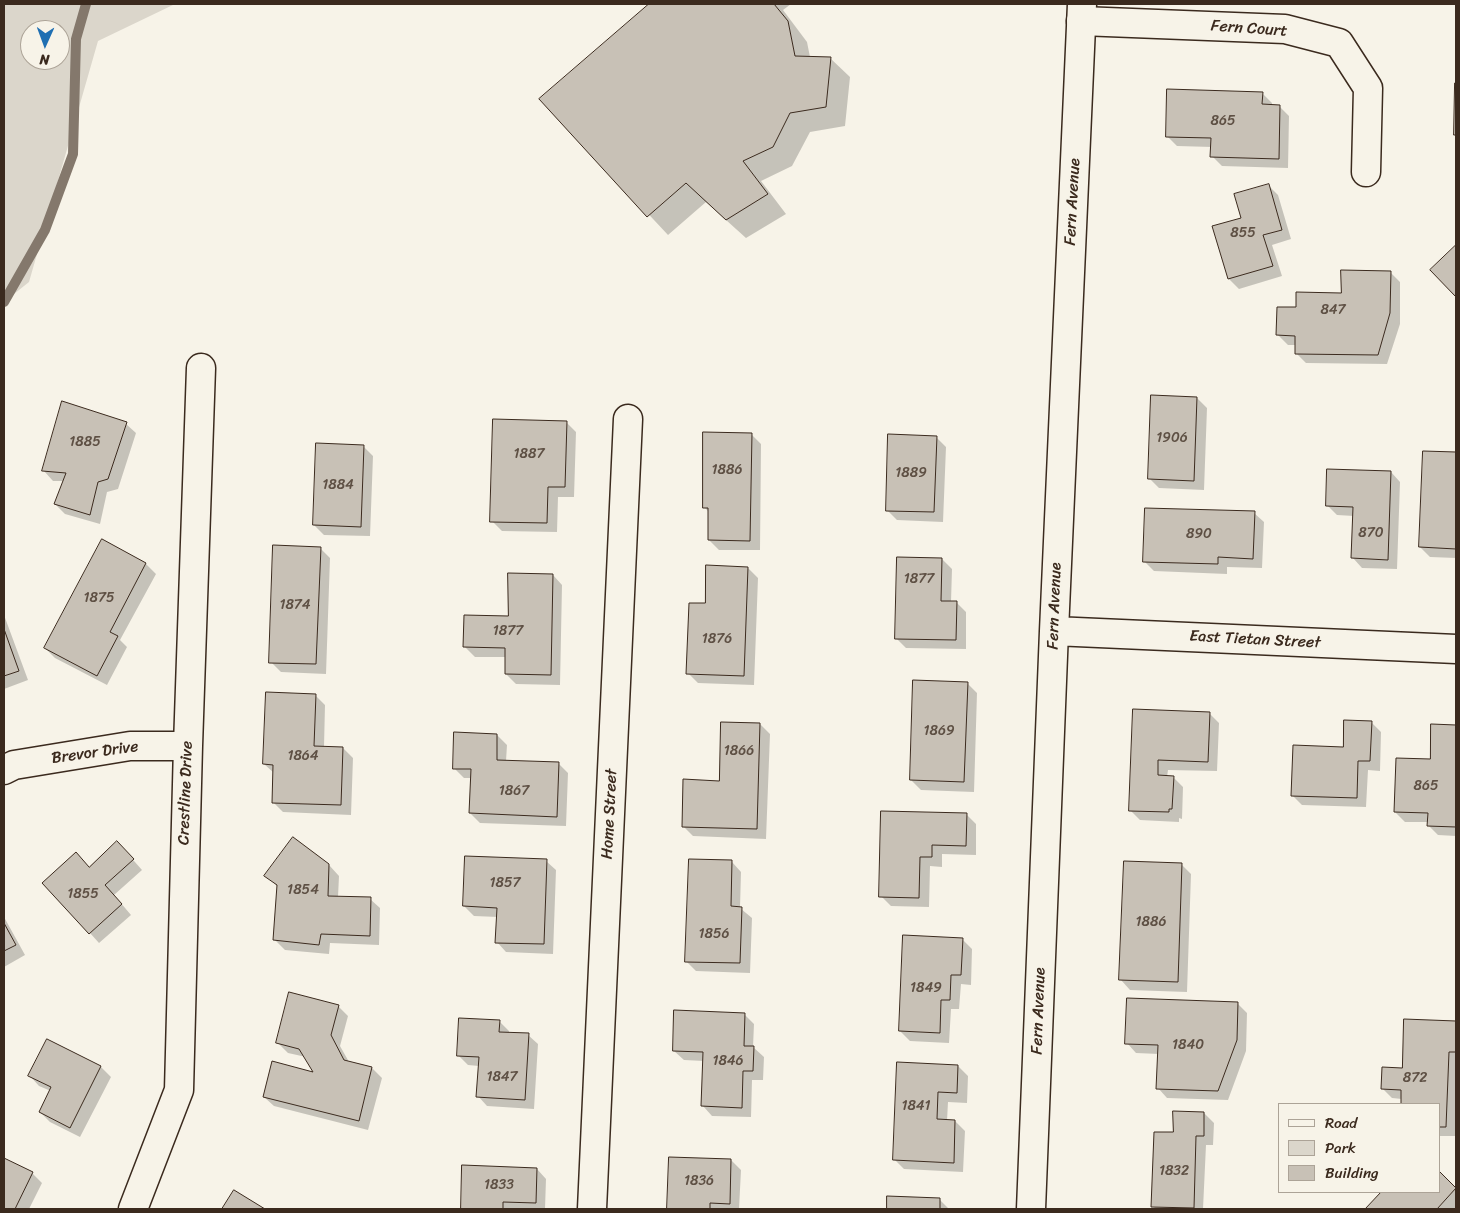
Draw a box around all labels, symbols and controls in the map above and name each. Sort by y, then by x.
street label: Fern Court [1210,17,1288,41]
north arrow [20,20,70,70]
text: N [39,47,50,72]
house number: 865 [1211,113,1235,129]
street label: Fern Avenue [1061,158,1085,246]
house number: 855 [1230,225,1256,241]
house number: 847 [1320,302,1346,318]
house number: 1906 [1156,430,1188,446]
house number: 1885 [69,434,101,450]
house number: 1887 [514,446,544,462]
house number: 1886 [712,462,742,478]
house number: 1889 [895,465,927,481]
house number: 1884 [322,477,354,493]
house number: 870 [1358,525,1384,541]
house number: 890 [1186,526,1212,542]
street label: Fern Avenue [1044,562,1066,650]
house number: 1877 [904,571,934,587]
house number: 1875 [84,590,114,606]
house number: 1874 [279,597,311,613]
house number: 1877 [493,623,523,639]
street label: East Tietan Street [1189,627,1321,653]
house number: 1876 [702,631,732,647]
house number: 1869 [924,723,954,739]
street label: Brevor Drive [50,737,140,769]
street label: Crestline Drive [175,741,197,845]
house number: 1866 [724,743,754,759]
house number: 1864 [287,748,319,764]
street label: Home Street [598,768,622,860]
house number: 865 [1414,778,1438,794]
house number: 1867 [499,783,529,799]
house number: 1857 [490,875,520,891]
house number: 1854 [287,882,319,898]
house number: 1855 [67,886,99,902]
house number: 1886 [1136,914,1166,930]
house number: 1856 [699,926,729,942]
street label: Fern Avenue [1028,967,1050,1055]
house number: 1849 [910,980,942,996]
house number: 1840 [1172,1037,1204,1053]
house number: 1846 [712,1053,744,1069]
house number: 1847 [486,1069,518,1085]
house number: 872 [1403,1070,1427,1086]
house number: 1841 [901,1098,931,1114]
legend [1278,1103,1440,1193]
text: Road [1325,1110,1357,1136]
text: Park [1325,1135,1356,1161]
text: Building [1325,1160,1379,1186]
house number: 1832 [1159,1163,1189,1179]
house number: 1836 [684,1173,714,1189]
house number: 1833 [484,1177,514,1193]

